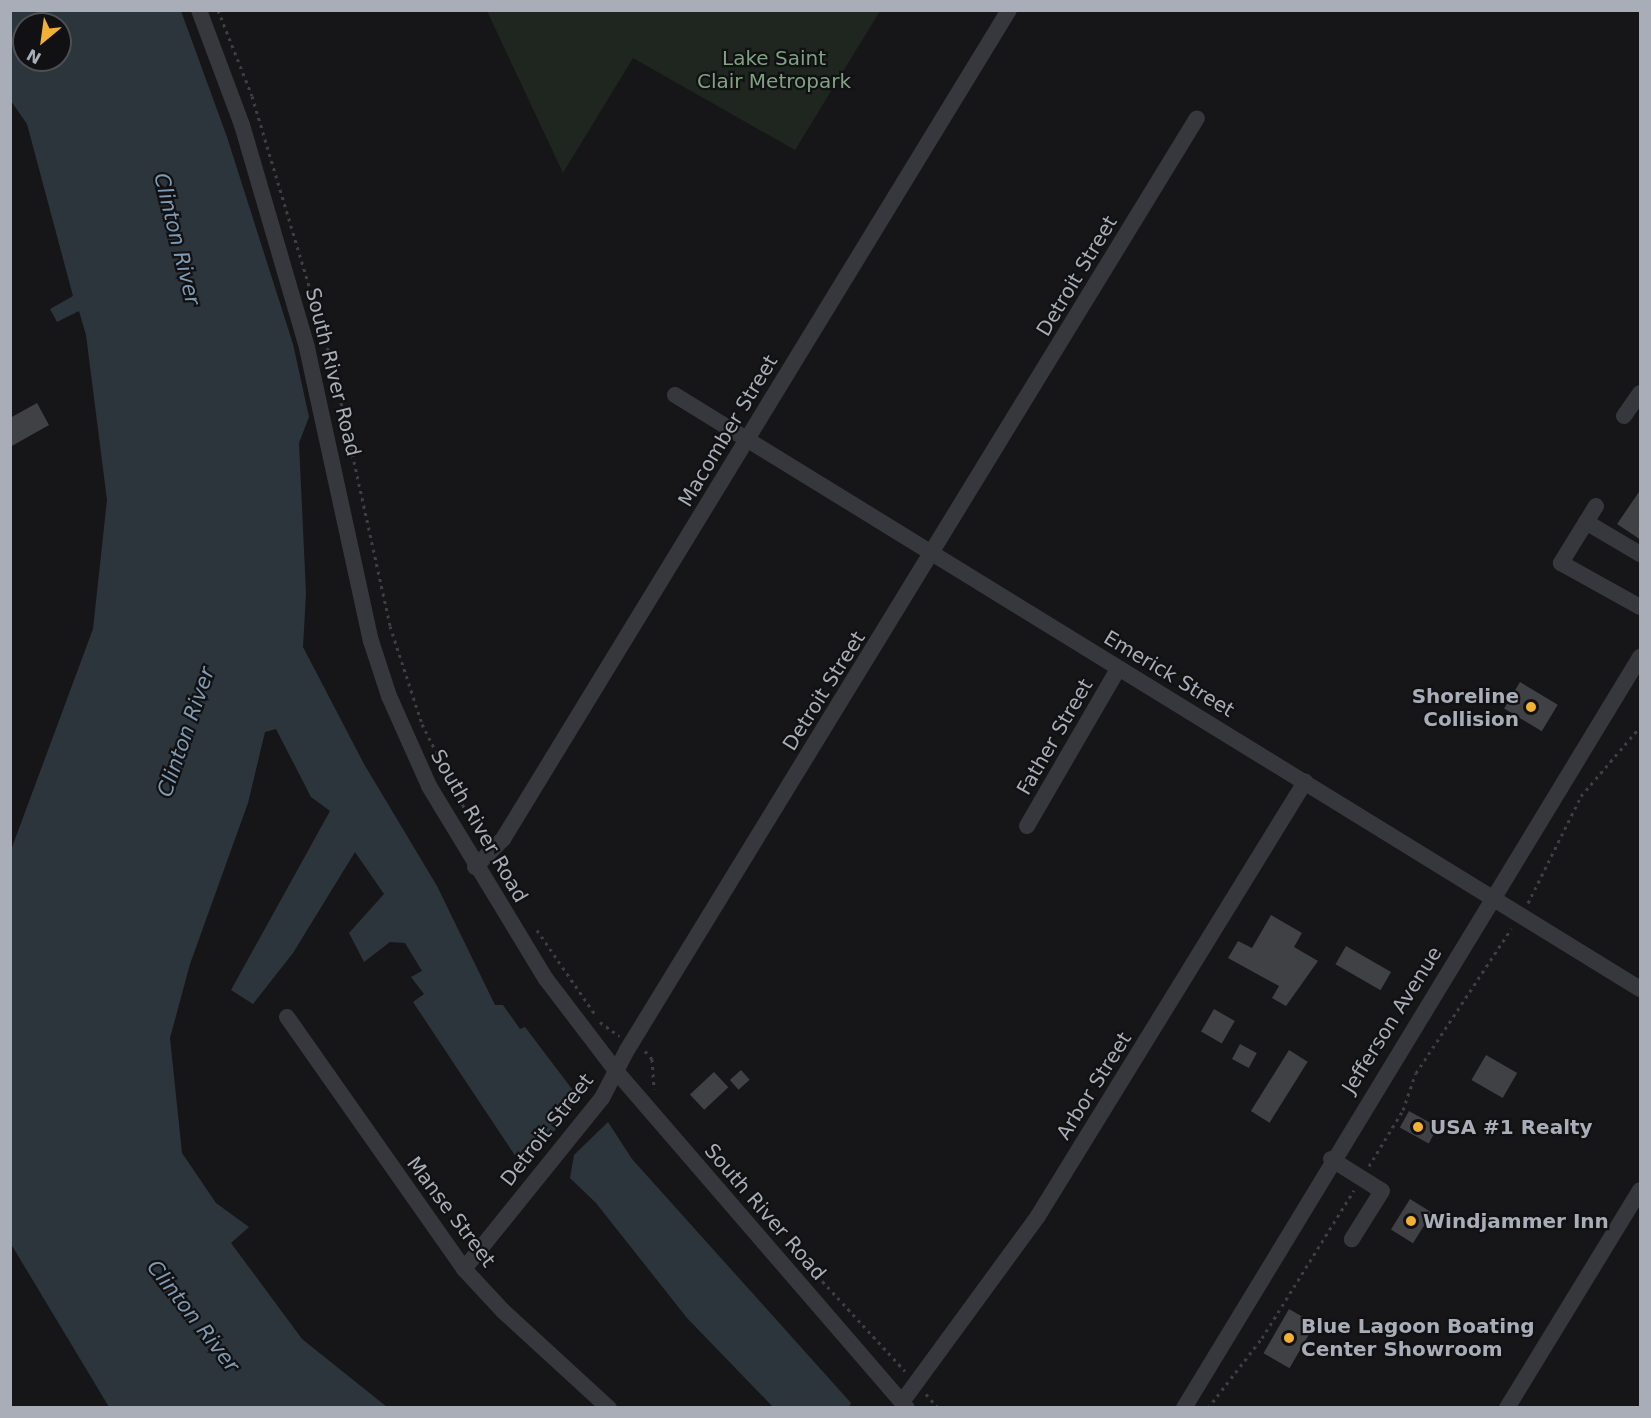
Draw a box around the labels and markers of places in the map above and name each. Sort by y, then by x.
place label: Shoreline Collision [1412,684,1519,731]
marker: Shoreline Collision [1524,700,1538,714]
place label: USA #1 Realty [1430,1115,1593,1139]
marker: USA #1 Realty [1411,1120,1425,1134]
place label: Windjammer Inn [1423,1209,1609,1233]
marker: Windjammer Inn [1404,1214,1418,1228]
place label: Blue Lagoon Boating Center Showroom [1301,1314,1535,1361]
marker: Blue Lagoon Boating Center Showroom [1282,1331,1296,1345]

